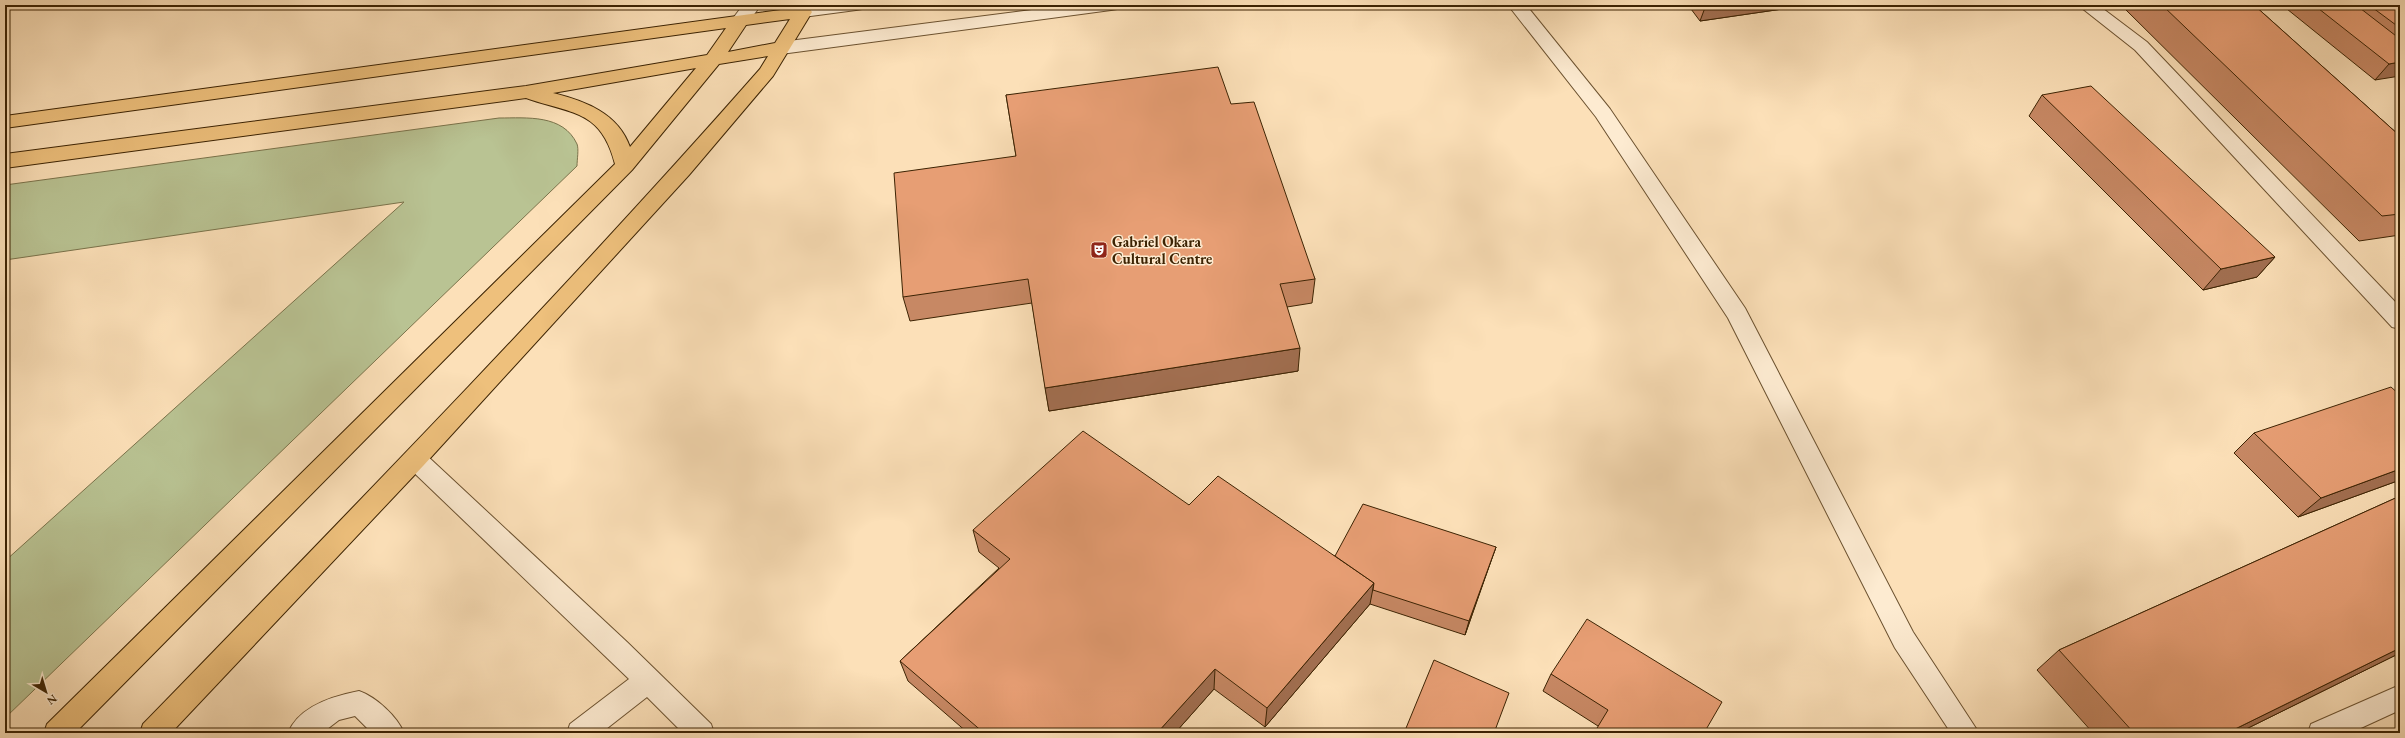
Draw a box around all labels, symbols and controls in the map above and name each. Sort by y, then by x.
place label: Gabriel Okara Cultural Centre [1112,232,1212,268]
theatre icon: Gabriel Okara Cultural Centre [1089,240,1109,260]
north arrow [26,672,66,712]
text: N [44,692,60,708]

